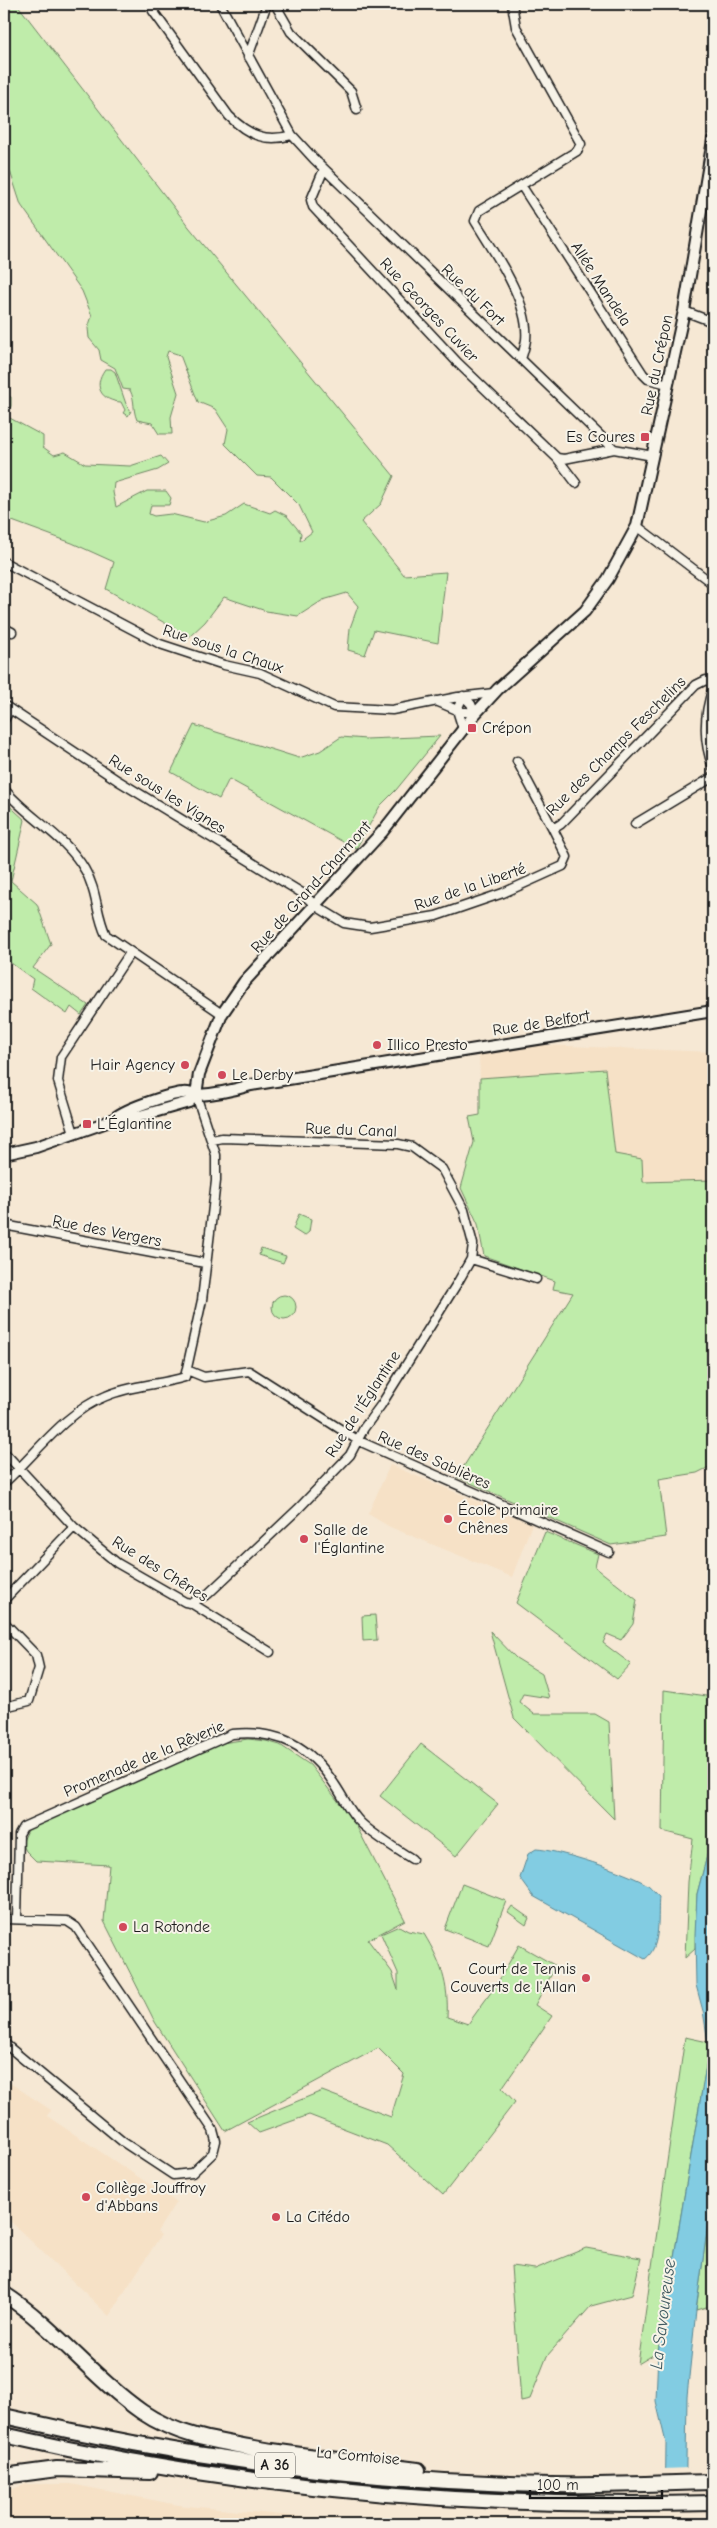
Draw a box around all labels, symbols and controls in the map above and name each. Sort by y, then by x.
street label: Allée Mandela [567,239,635,329]
street label: Rue Georges Cuvier [376,254,482,366]
street label: Rue du Fort [438,260,509,330]
street label: Rue du Crépon [638,313,676,417]
place label: Es Coures [566,428,635,446]
marker: Es Coures [639,431,651,443]
street label: Rue sous la Chaux [160,621,286,677]
street label: Rue des Champs Feschelins [543,672,690,819]
place label: Crépon [482,719,532,737]
marker: Crépon [466,722,478,734]
street label: Rue sous les Vignes [105,751,229,837]
street label: Rue de Grand-Charmont [247,817,375,956]
street label: Rue de la Liberté [412,859,528,915]
street label: Rue de Belfort [491,1006,591,1040]
place label: Illico Presto [387,1036,468,1054]
marker: Illico Presto [371,1039,383,1051]
place label: Hair Agency [90,1056,176,1074]
marker: Hair Agency [179,1059,191,1071]
place label: Le Derby [232,1066,294,1084]
marker: Le Derby [216,1069,228,1081]
place label: L’Églantine [97,1114,172,1133]
marker: L’Églantine [81,1118,93,1130]
street label: Rue du Canal [305,1119,397,1141]
street label: Rue des Vergers [51,1212,163,1250]
street label: Rue de l'Églantine [321,1347,404,1461]
street label: Rue des Sablières [375,1427,493,1493]
place label: École primaire Chênes [458,1500,558,1537]
marker: École primaire Chênes [442,1513,454,1525]
place label: Salle de l'Églantine [314,1521,384,1557]
street label: Rue des Chênes [109,1532,211,1606]
marker: Salle de l'Églantine [298,1533,310,1545]
street label: Promenade de la Rêverie [61,1717,227,1801]
place label: La Rotonde [133,1918,210,1936]
marker: La Rotonde [117,1921,129,1933]
place label: Court de Tennis Couverts de l'Allan [450,1960,576,1996]
marker: Court de Tennis Couverts de l'Allan [580,1972,592,1984]
place label: Collège Jouffroy d'Abbans [96,2179,206,2215]
marker: Collège Jouffroy d'Abbans [80,2191,92,2203]
place label: La Citédo [286,2208,350,2226]
marker: La Citédo [270,2211,282,2223]
water label: La Savoureuse [646,2257,680,2371]
street label: La Comtoise [316,2443,400,2469]
road number: A 36 [255,2452,295,2478]
scale bar [530,2468,662,2500]
text: 100 m [537,2476,579,2494]

